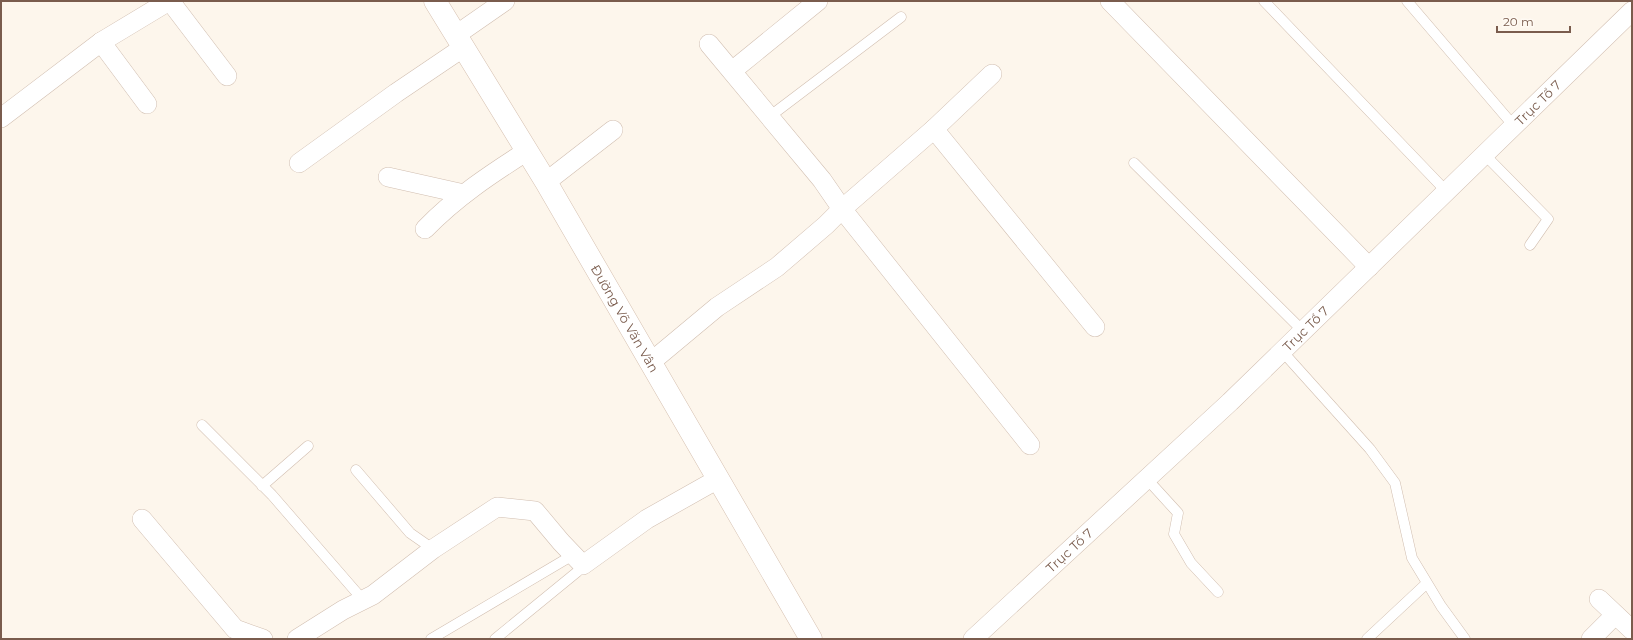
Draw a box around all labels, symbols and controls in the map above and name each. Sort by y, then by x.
scale bar [1497,8,1570,34]
text: 20 m [1503,14,1534,29]
street label: Trục Tổ 7 [1511,76,1564,129]
street label: Đường Võ Văn Vân [588,262,663,375]
street label: Trục Tổ 7 [1279,302,1332,354]
street label: Trục Tổ 7 [1043,524,1096,576]

